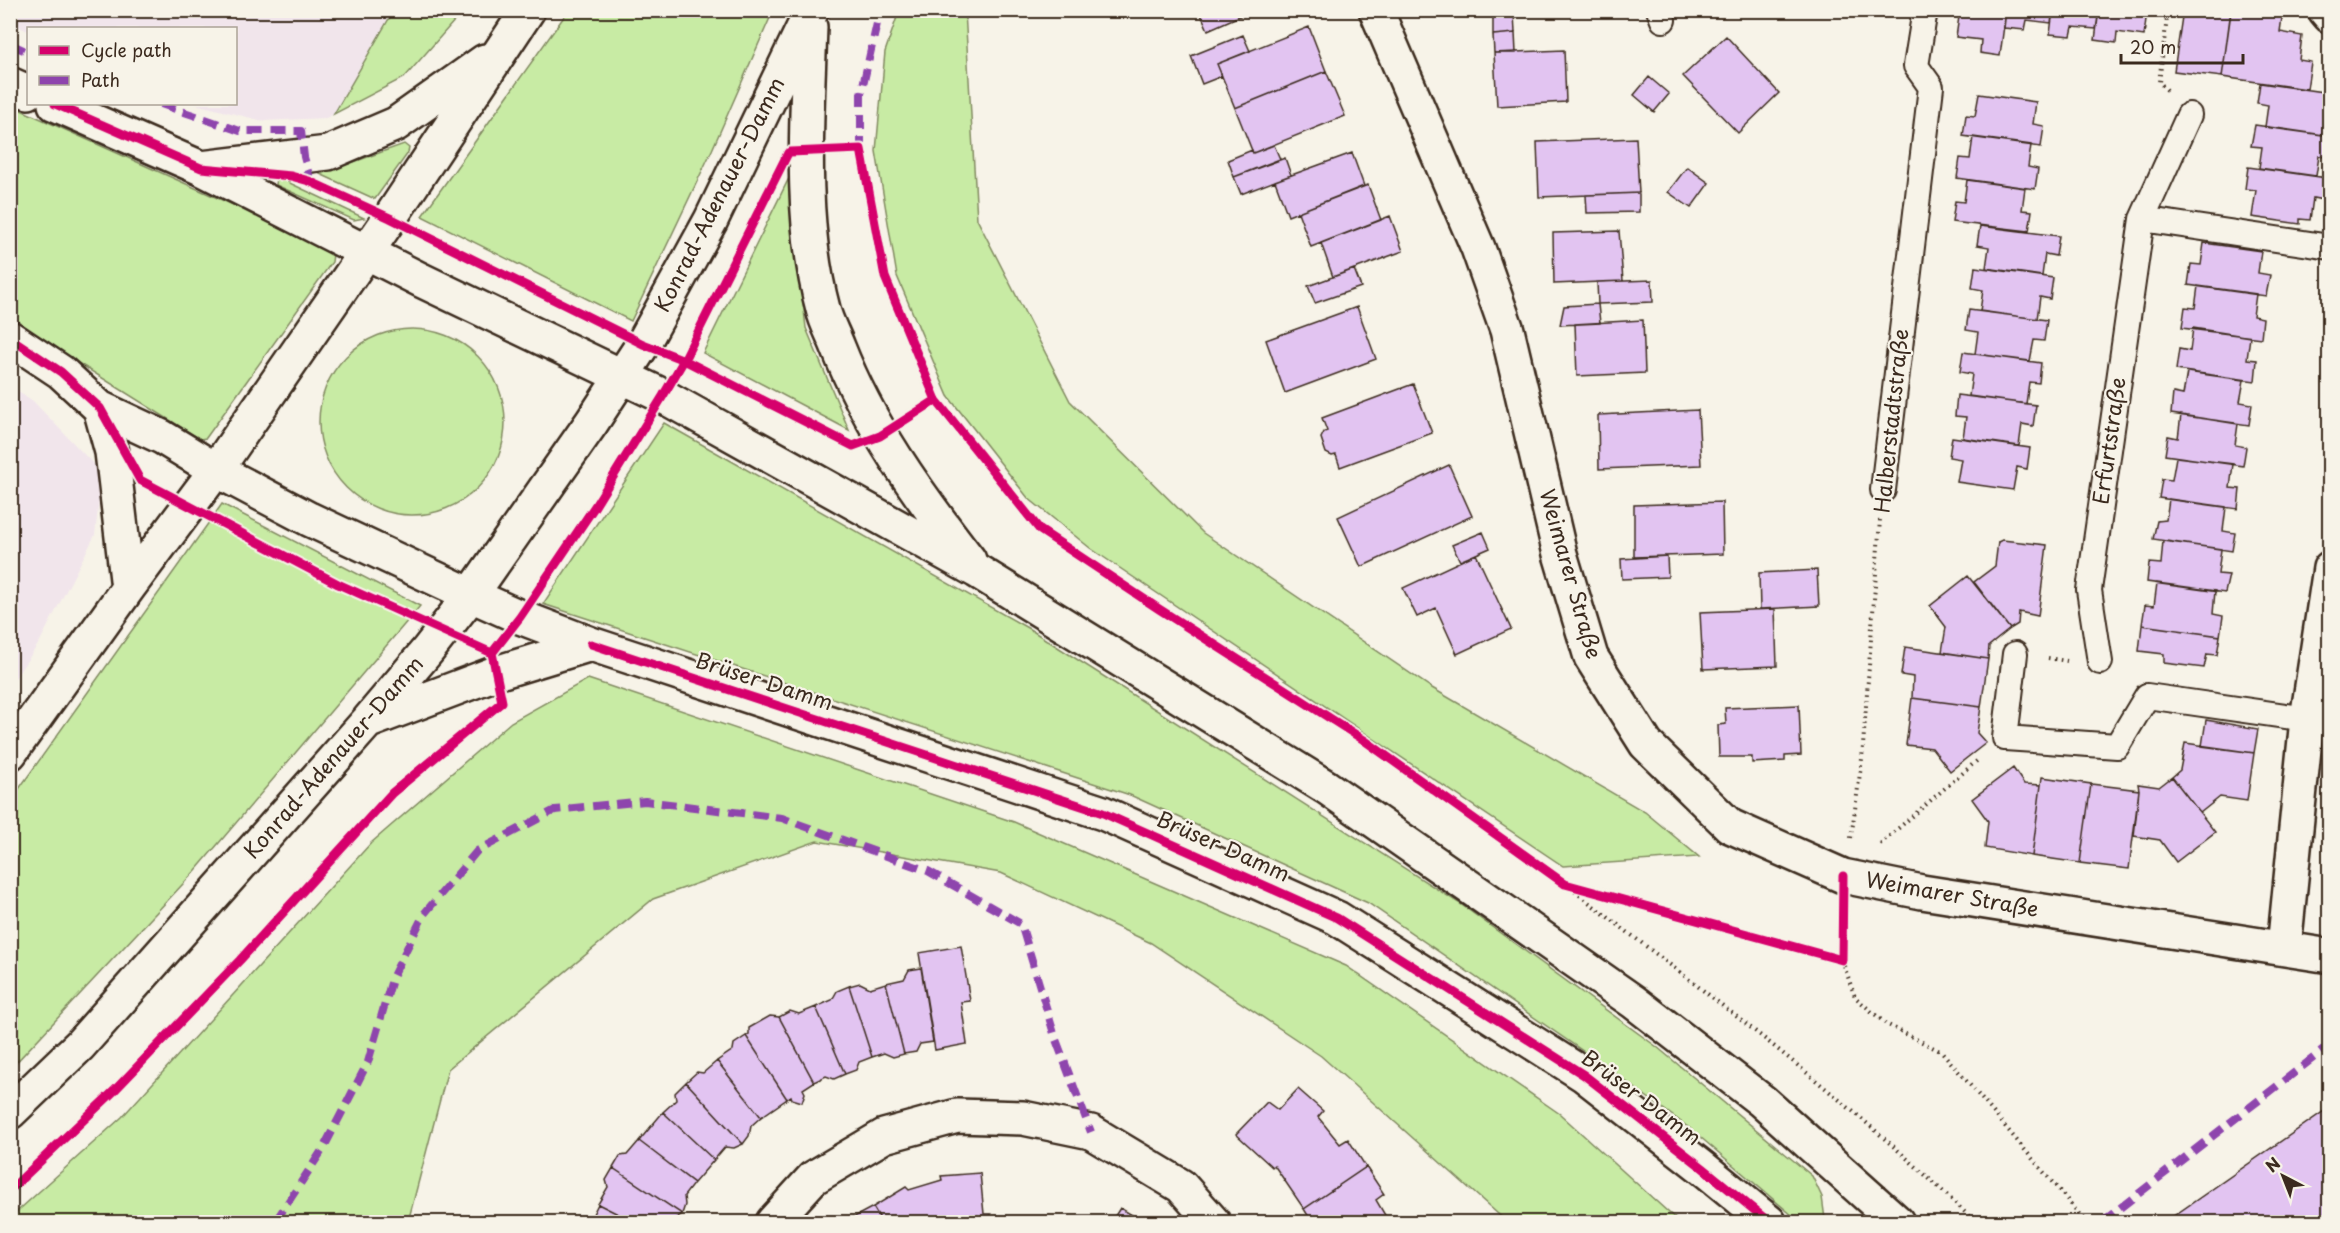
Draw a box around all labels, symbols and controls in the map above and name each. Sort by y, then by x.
legend [27,27,237,105]
scale bar [2121,27,2242,65]
text: 20 m [2130,33,2176,60]
text: Cycle path [81,36,172,63]
text: Path [81,66,120,93]
street label: Konrad-Adenauer-Damm [645,71,791,317]
street label: Halberstadtstraße [1864,327,1916,514]
street label: Erfurtstraße [2083,375,2133,506]
street label: Weimarer Straße [1532,485,1611,662]
street label: Brüser Damm [692,643,837,717]
street label: Konrad-Adenauer-Damm [235,648,430,865]
street label: Brüser Damm [1152,802,1295,889]
street label: Weimarer Straße [1863,862,2041,924]
street label: Brüser Damm [1576,1041,1709,1152]
north arrow [2253,1146,2313,1206]
text: N [2260,1151,2285,1177]

